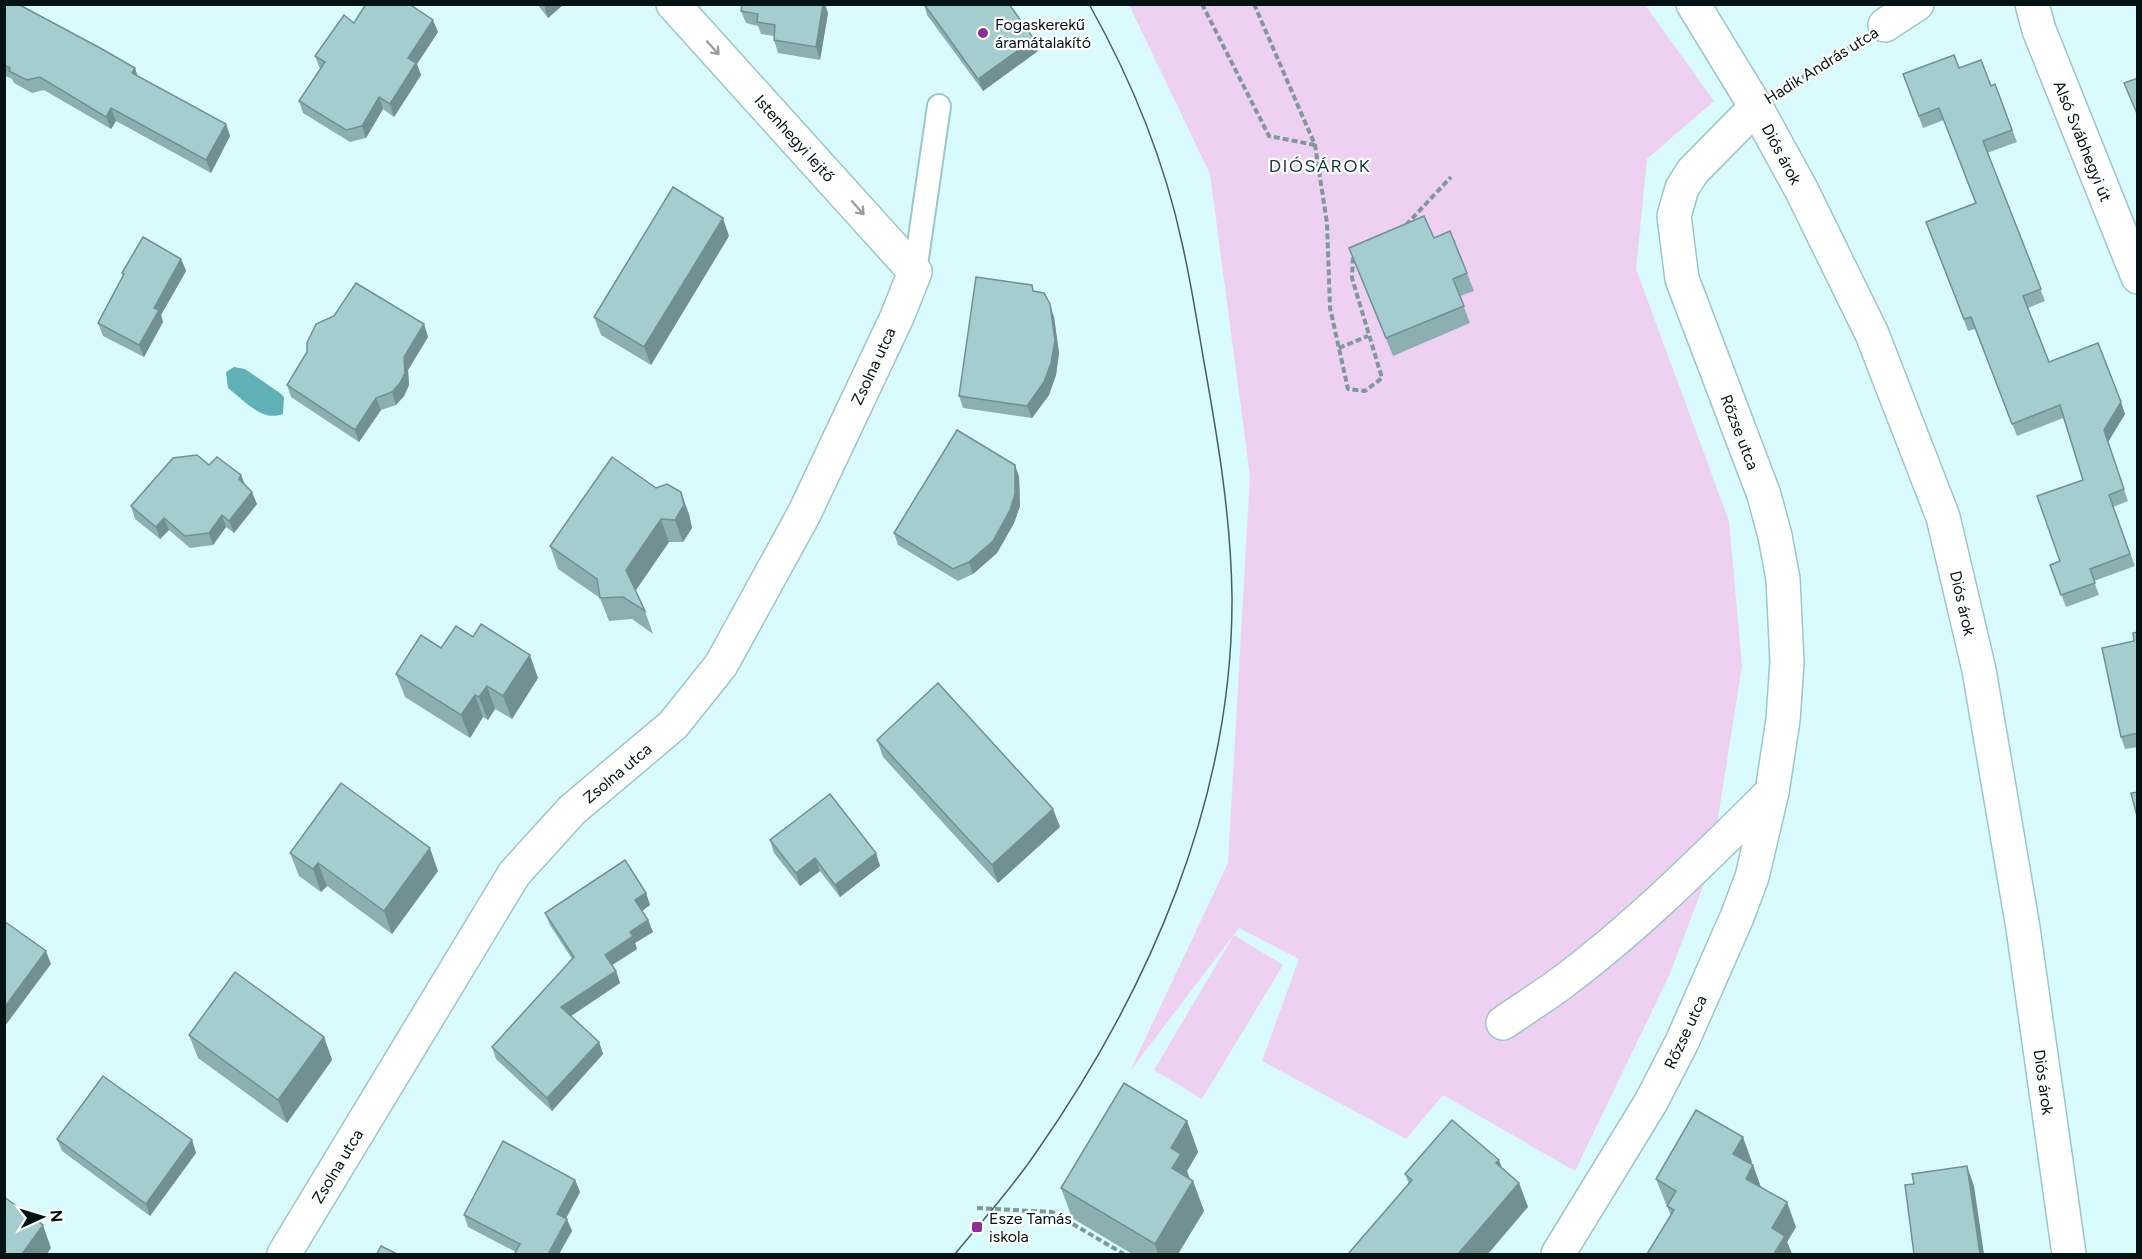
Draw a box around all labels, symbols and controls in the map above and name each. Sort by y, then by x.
place label: Fogaskerekű áramátalakító [995,15,1091,52]
street label: Hadik András utca [1761,23,1882,108]
marker: Fogaskerekű áramátalakító [976,26,990,40]
one-way arrow [706,40,720,55]
street label: Alsó Svábhegyi út [2050,78,2115,204]
street label: Istenhegyi lejtő [751,91,839,186]
street label: Diós árok [1758,121,1806,188]
district label: DIÓSÁROK [1269,155,1371,177]
one-way arrow [851,200,865,215]
street label: Zsolna utca [847,324,900,408]
street label: Rőzse utca [1716,392,1763,472]
street label: Diós árok [1946,569,1979,638]
street label: Zsolna utca [579,739,655,807]
street label: Rőzse utca [1660,992,1711,1072]
street label: Diós árok [2030,1048,2058,1116]
street label: Zsolna utca [308,1126,367,1207]
north arrow [12,1187,72,1247]
text: N [47,1209,66,1223]
place label: Esze Tamás iskola [989,1209,1072,1246]
marker: Esze Tamás iskola [970,1220,984,1234]

